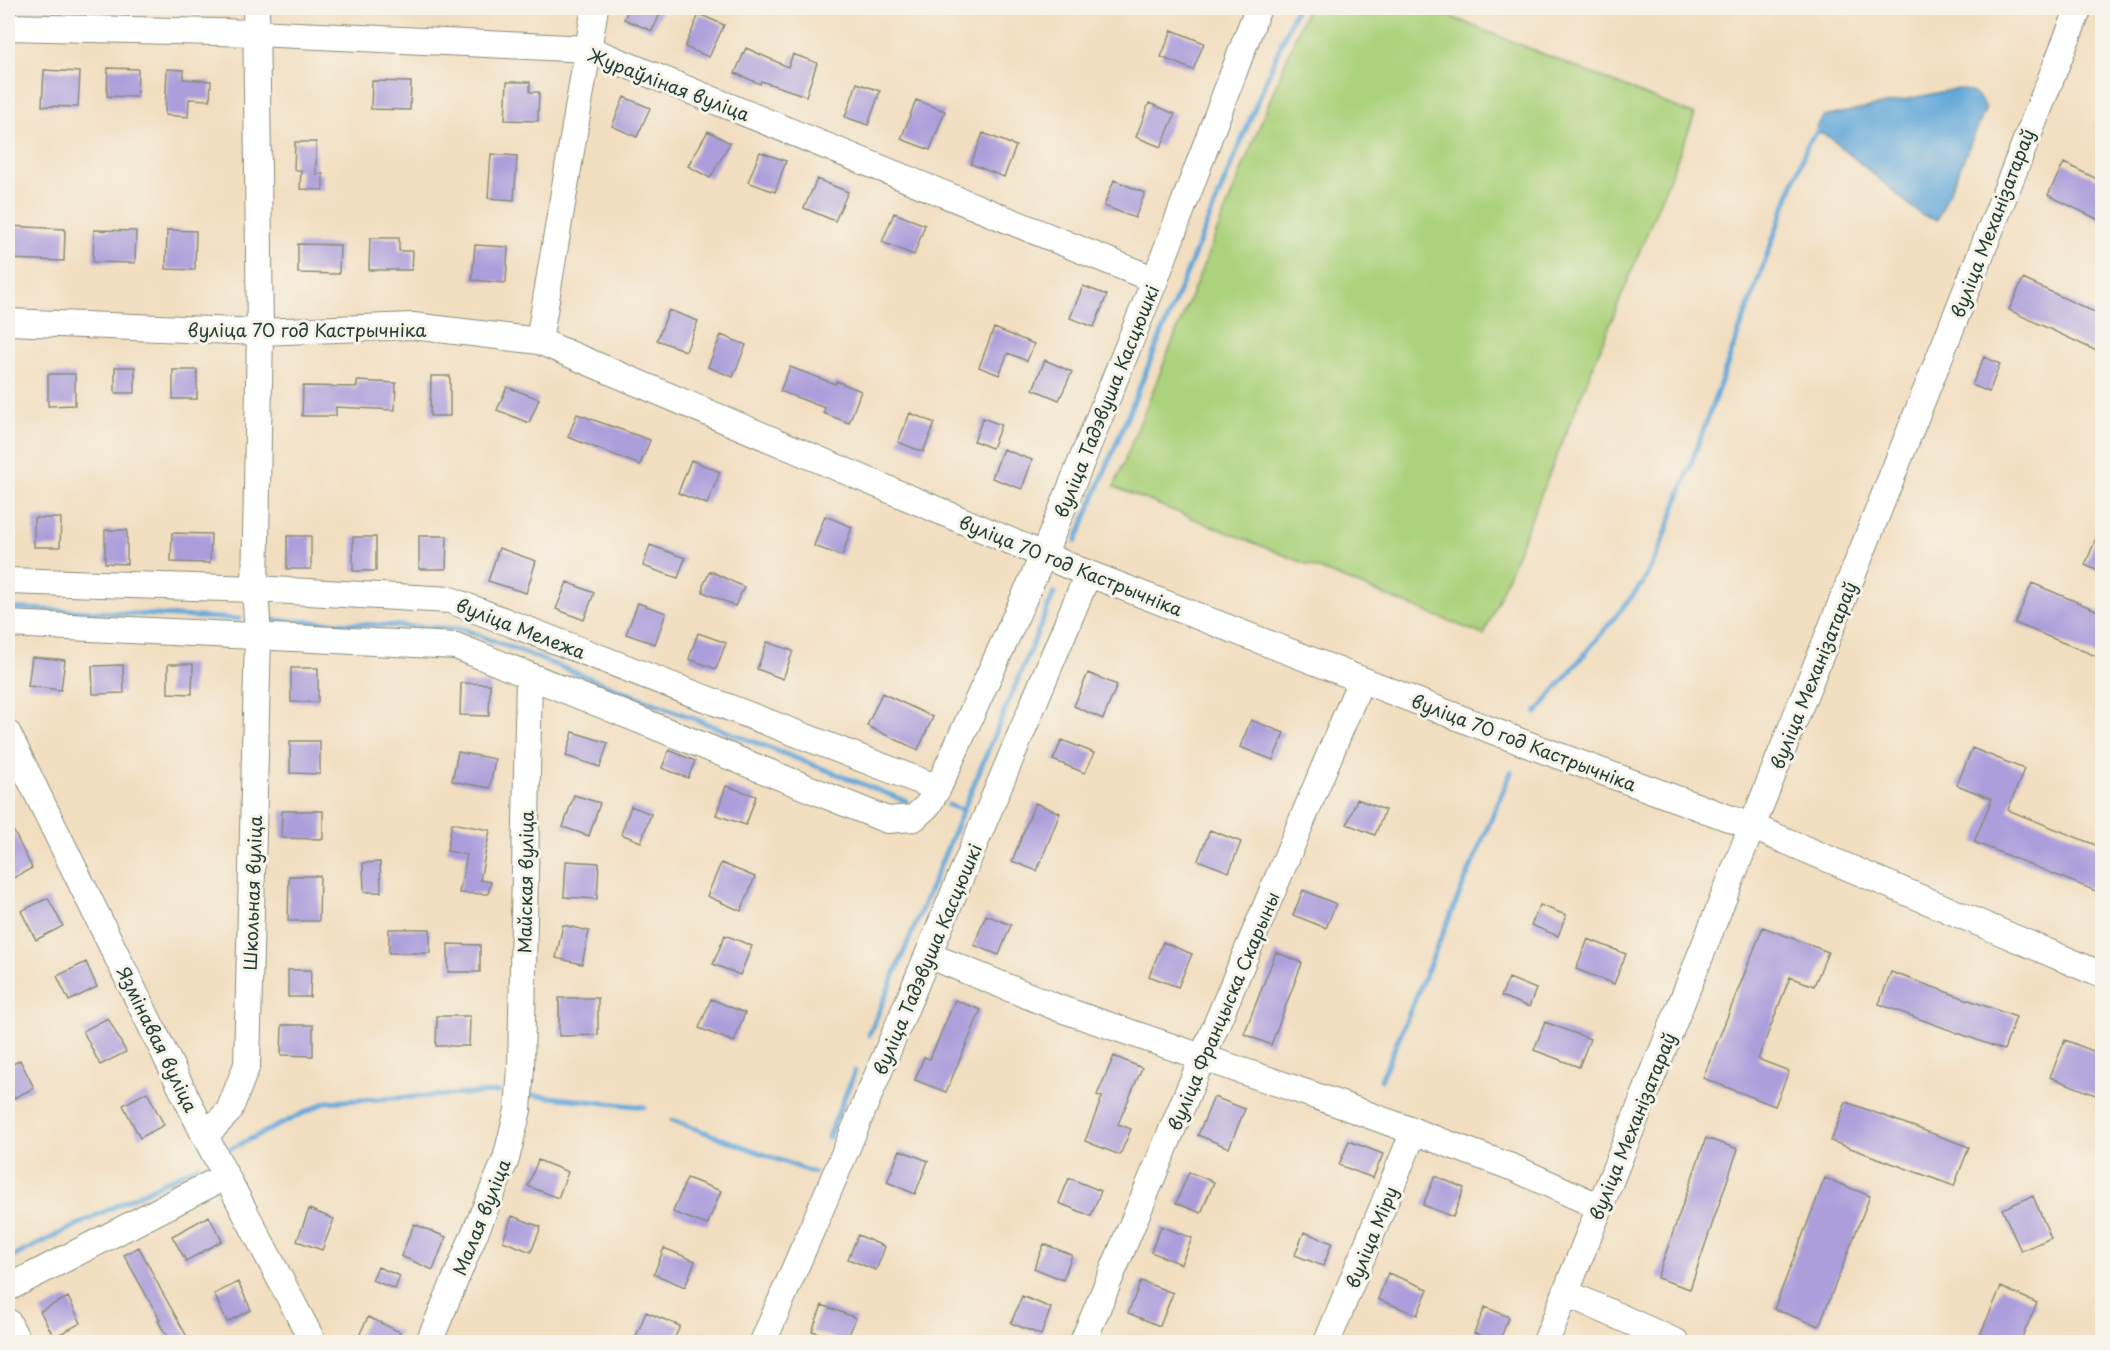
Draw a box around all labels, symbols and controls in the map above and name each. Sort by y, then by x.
street label: Жураўліная вуліца [584,41,754,127]
street label: вуліца Механізатараў [1944,125,2040,321]
street label: вуліца Тадэвуша Касцюшкі [1047,281,1165,521]
street label: вуліца 70 год Кастрычніка [188,316,427,343]
street label: вуліца 70 год Кастрычніка [955,508,1188,623]
street label: вуліца Механізатараў [1763,577,1863,773]
street label: вуліца Мележа [452,591,590,665]
street label: вуліца 70 год Кастрычніка [1408,687,1641,798]
street label: Майская вуліца [510,810,540,954]
street label: Школьная вуліца [236,815,268,971]
street label: вуліца Тадэвуша Касцюшкі [866,839,988,1079]
street label: вуліца Францыска Скарыны [1160,887,1286,1135]
street label: Язмінавая вуліца [111,961,205,1117]
street label: вуліца Механізатараў [1582,1028,1682,1224]
street label: Малая вуліца [445,1155,517,1279]
street label: вуліца Міру [1338,1182,1404,1292]

